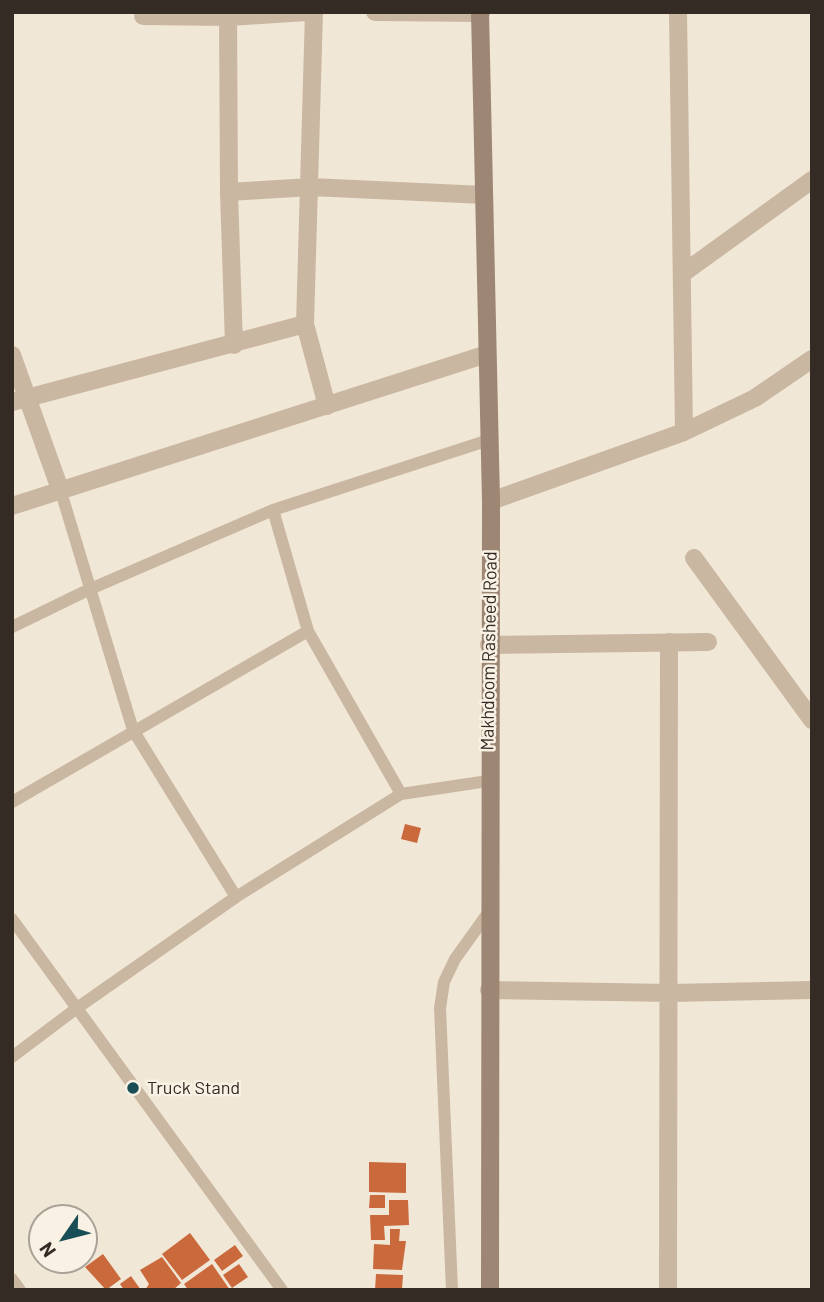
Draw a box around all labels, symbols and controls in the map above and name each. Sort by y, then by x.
street label: Makhdoom Rasheed Road [476,551,502,751]
place label: Truck Stand [147,1077,240,1099]
marker: Truck Stand [125,1080,141,1096]
north arrow [28,1204,98,1274]
text: N [34,1238,60,1262]

